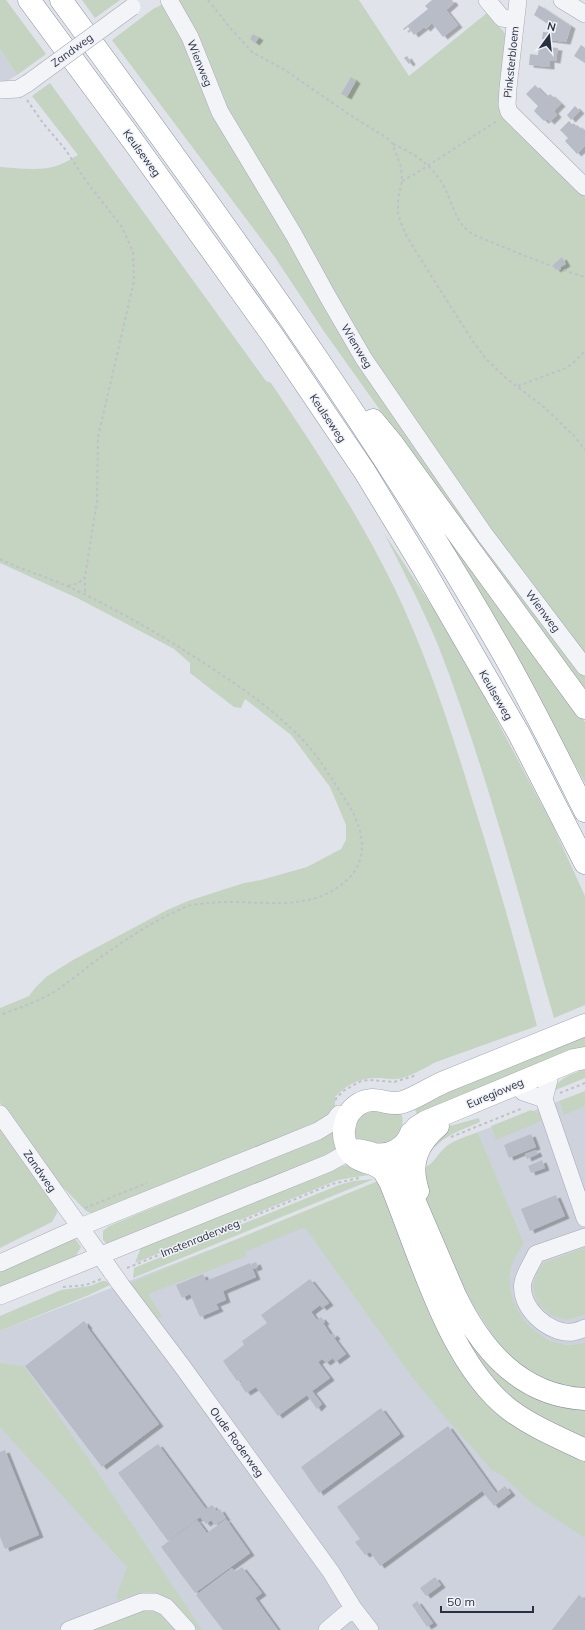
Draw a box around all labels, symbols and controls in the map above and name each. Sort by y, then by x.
north arrow [529,16,569,56]
text: N [546,19,557,34]
street label: Pinksterbloem [500,25,522,99]
street label: Zandweg [48,30,96,70]
street label: Wienweg [184,38,216,88]
street label: Keulseweg [120,127,164,179]
street label: Wienweg [338,321,376,371]
street label: Keulseweg [307,391,349,445]
street label: Wienweg [523,587,563,635]
street label: Keulseweg [476,668,516,722]
street label: Euregioweg [465,1075,525,1111]
street label: Zandweg [20,1147,60,1195]
street label: Imstenraderweg [159,1216,241,1260]
street label: Oude Roderweg [207,1404,267,1480]
scale bar [441,1588,533,1614]
text: 50 m [447,1594,475,1609]

